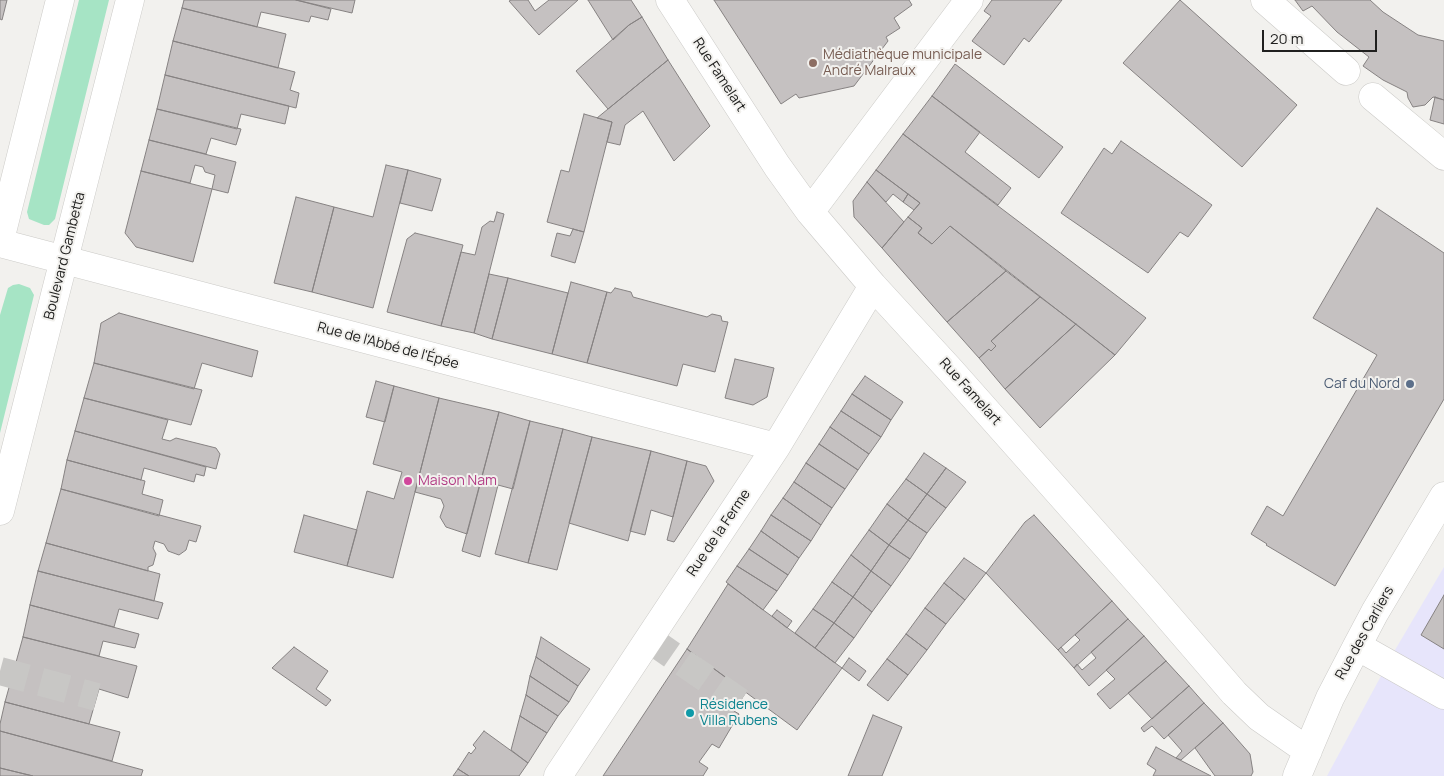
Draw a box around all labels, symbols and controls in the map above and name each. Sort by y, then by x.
scale bar [1264,20,1379,52]
text: 20 m [1270,28,1303,49]
street label: Rue Famelart [689,35,749,115]
place label: Médiathèque municipale André Malraux [823,47,982,80]
marker: Médiathèque municipale André Malraux [807,57,819,69]
street label: Boulevard Gambetta [41,190,89,322]
street label: Rue de l'Abbé de l'Épée [315,319,461,373]
street label: Rue Famelart [936,355,1004,429]
place label: Caf du Nord [1324,376,1400,392]
marker: Caf du Nord [1404,378,1416,390]
place label: Maison Nam [418,473,497,489]
marker: Maison Nam [402,475,414,487]
street label: Rue de la Ferme [684,486,754,580]
street label: Rue des Carliers [1332,583,1398,683]
place label: Résidence Villa Rubens [700,697,778,730]
marker: Résidence Villa Rubens [684,707,696,719]

